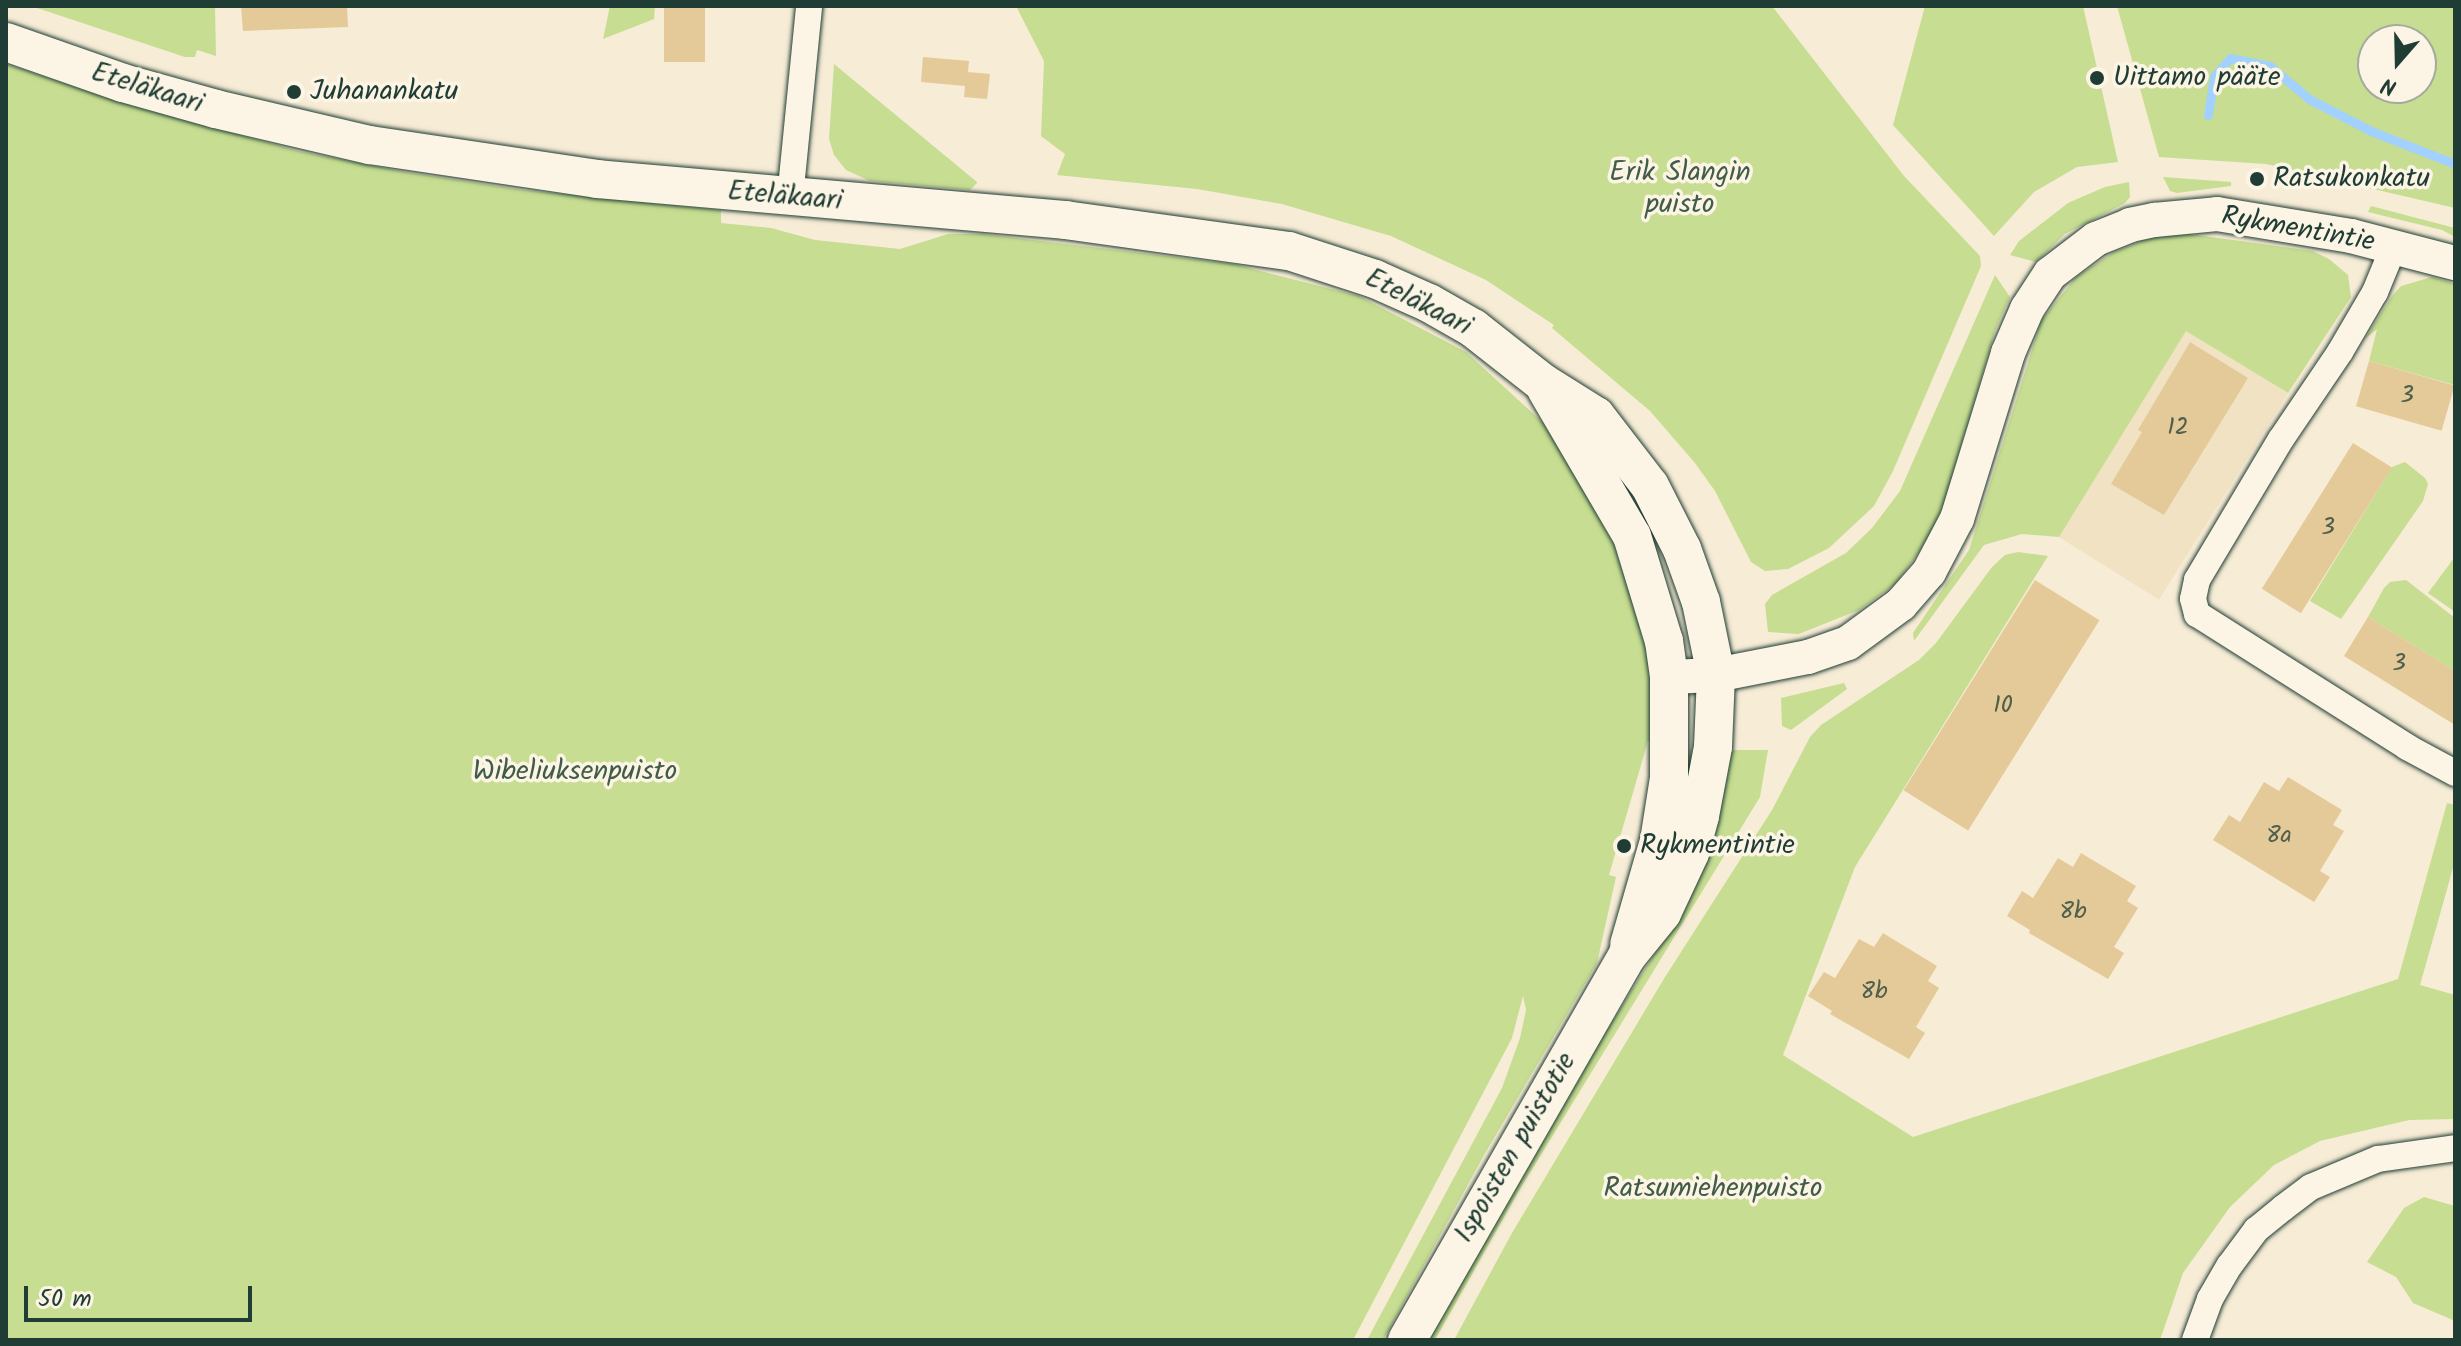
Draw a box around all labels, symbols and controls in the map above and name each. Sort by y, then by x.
north arrow [2357,24,2437,104]
street label: Eteläkaari [87,56,207,122]
place label: Uittamo pääte [2113,61,2281,95]
text: N [2377,66,2402,104]
marker: Uittamo pääte [2088,69,2106,87]
place label: Juhanankatu [310,75,458,109]
marker: Juhanankatu [285,83,303,101]
park label: Erik Slangin puisto [1609,156,1751,222]
place label: Ratsukonkatu [2273,162,2430,196]
marker: Ratsukonkatu [2248,170,2266,188]
street label: Eteläkaari [726,175,844,219]
street label: Rykmentintie [2219,200,2377,260]
street label: Eteläkaari [1359,262,1477,344]
house number: 3 [2400,382,2414,410]
house number: 12 [2167,414,2189,442]
house number: 3 [2321,514,2335,542]
house number: 3 [2392,650,2406,678]
house number: 10 [1993,692,2013,720]
park label: Wibeliuksenpuisto [473,755,677,789]
house number: 8a [2266,822,2292,850]
place label: Rykmentintie [1640,829,1795,863]
marker: Rykmentintie [1615,837,1633,855]
house number: 8b [2059,898,2087,926]
house number: 8b [1860,978,1888,1006]
street label: Ispoisten puistotie [1448,1047,1584,1249]
park label: Ratsumiehenpuisto [1604,1172,1822,1206]
scale bar [28,1270,256,1320]
text: 50 m [38,1280,92,1319]

